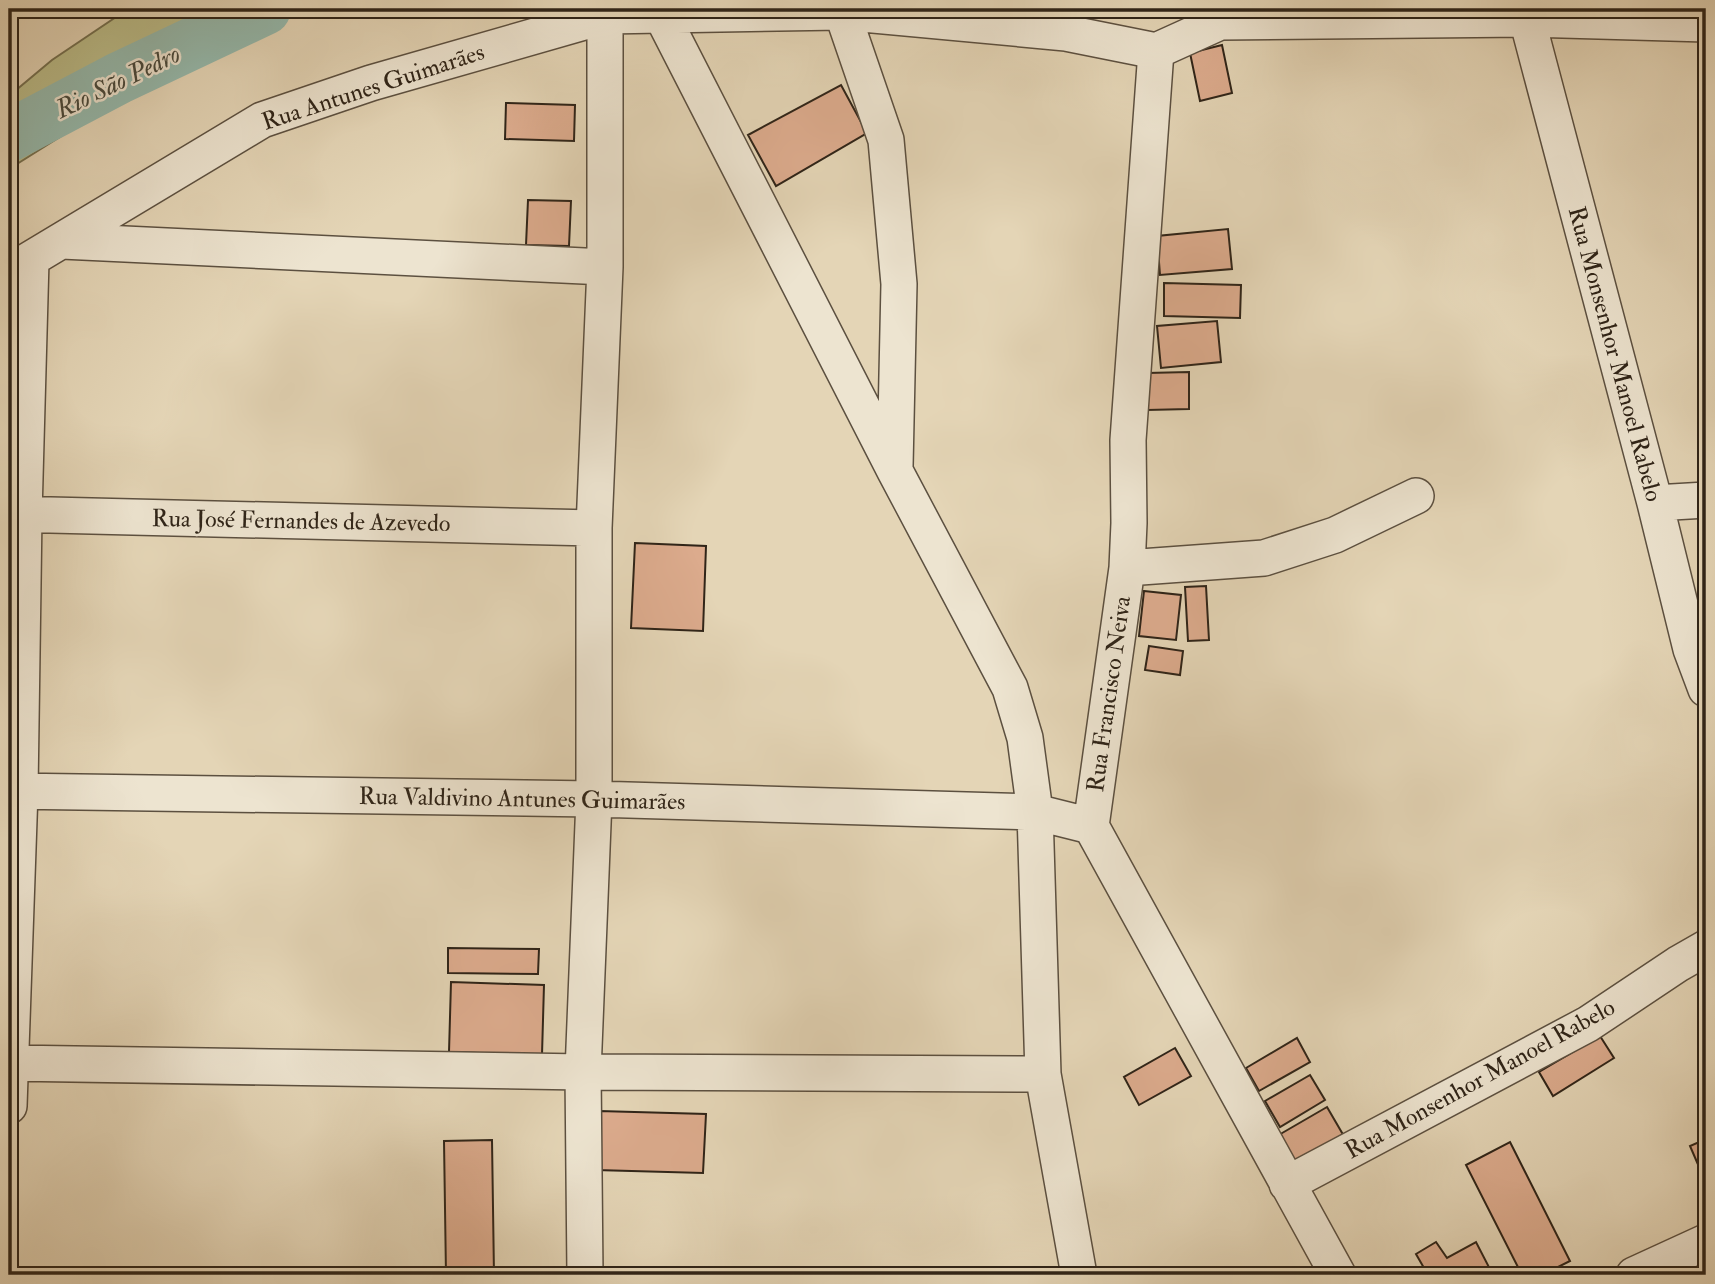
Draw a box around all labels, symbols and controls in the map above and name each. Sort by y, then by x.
street label: Rua Antunes Guimarães [258,36,488,138]
water label: Rio São Pedro [49,38,186,126]
street label: Rua Monsenhor Manoel Rabelo [1561,203,1669,505]
street label: Rua José Fernandes de Azevedo [151,503,451,539]
street label: Rua Francisco Neiva [1080,593,1138,794]
street label: Rua Valdivino Antunes Guimarães [358,781,686,817]
street label: Rua Monsenhor Manoel Rabelo [1339,992,1621,1166]

